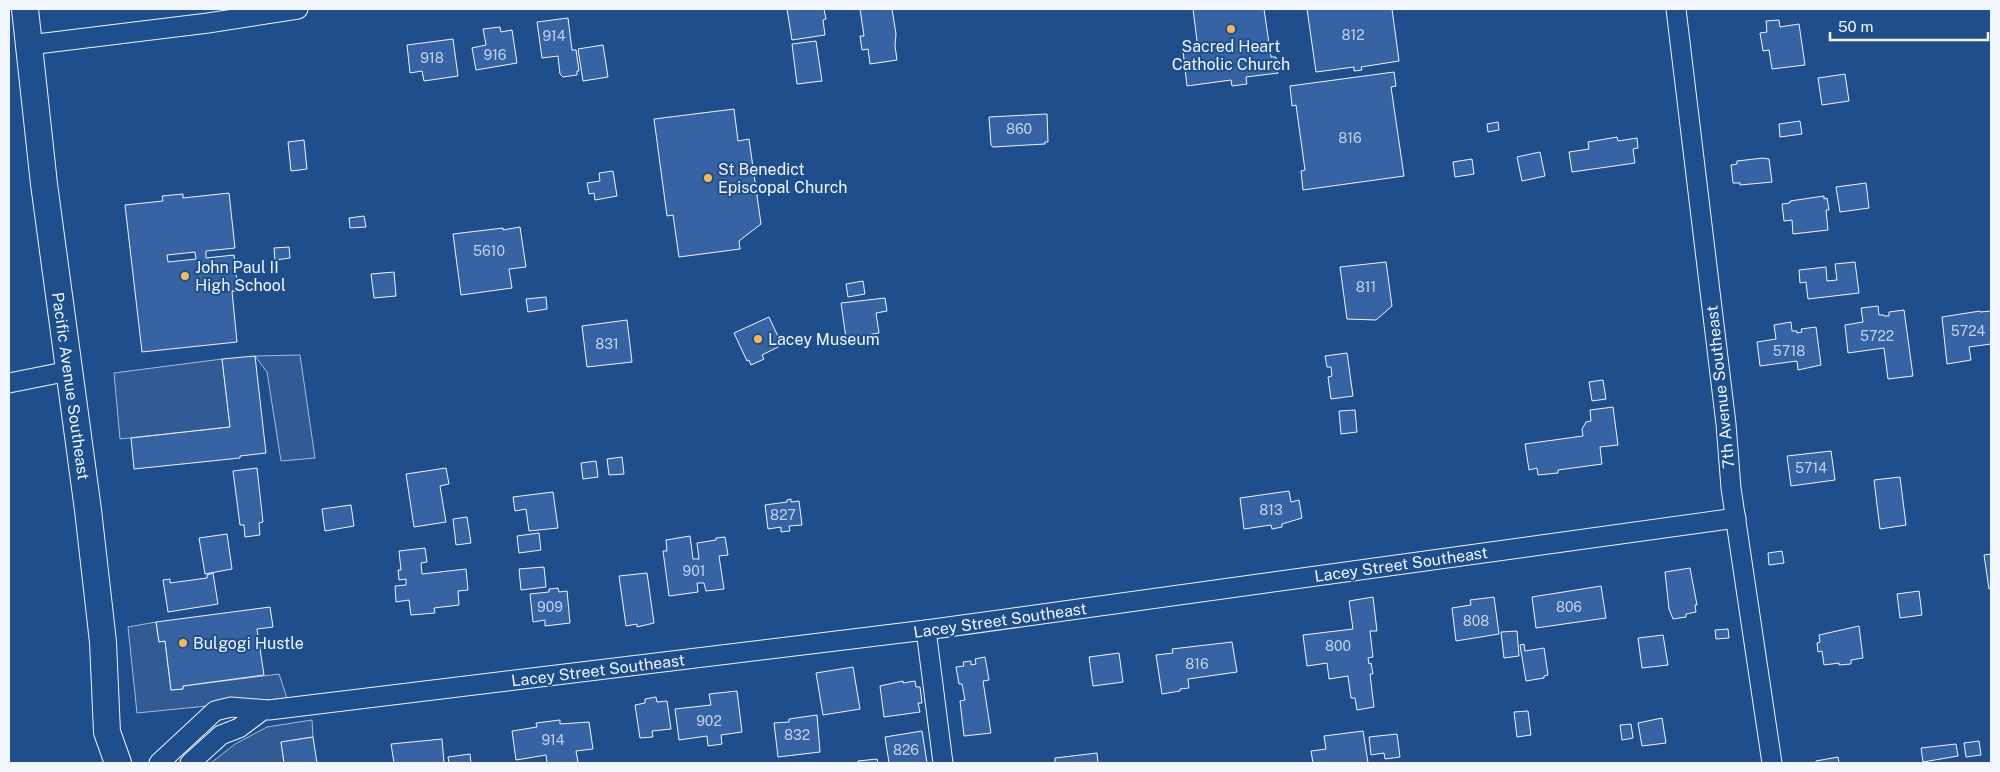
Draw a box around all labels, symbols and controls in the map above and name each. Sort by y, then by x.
scale bar [1830,10,1988,42]
text: 50 m [1838,18,1873,35]
marker: Sacred Heart Catholic Church [1225,23,1237,35]
house number: 812 [1341,27,1365,43]
house number: 914 [542,28,566,44]
place label: Sacred Heart Catholic Church [1172,37,1290,74]
house number: 916 [483,47,507,63]
house number: 918 [420,50,444,66]
house number: 860 [1006,121,1032,137]
house number: 816 [1338,130,1362,146]
place label: St Benedict Episcopal Church [718,160,848,197]
marker: St Benedict Episcopal Church [702,172,714,184]
house number: 5610 [473,243,505,259]
place label: John Paul II High School [195,258,286,295]
marker: John Paul II High School [179,270,191,282]
house number: 811 [1356,279,1376,295]
street label: Pacific Avenue Southeast [48,291,93,481]
street label: 7th Avenue Southeast [1702,304,1739,470]
house number: 5724 [1951,323,1986,339]
house number: 5722 [1860,328,1894,344]
place label: Lacey Museum [768,330,880,349]
marker: Lacey Museum [752,333,764,345]
house number: 831 [595,336,619,352]
house number: 5718 [1773,343,1805,359]
house number: 5714 [1795,460,1827,476]
house number: 813 [1259,502,1283,518]
house number: 827 [770,507,796,523]
street label: Lacey Street Southeast [1313,543,1489,586]
house number: 901 [683,563,705,579]
house number: 909 [537,599,563,615]
street label: Lacey Street Southeast [912,599,1088,642]
house number: 806 [1556,599,1582,615]
house number: 808 [1463,613,1489,629]
place label: Bulgogi Hustle [193,634,304,653]
marker: Bulgogi Hustle [177,637,189,649]
house number: 800 [1325,638,1351,654]
street label: Lacey Street Southeast [510,650,686,691]
house number: 816 [1185,656,1209,672]
house number: 902 [696,713,722,729]
house number: 832 [784,727,810,743]
house number: 914 [541,732,565,748]
house number: 826 [893,742,919,758]

